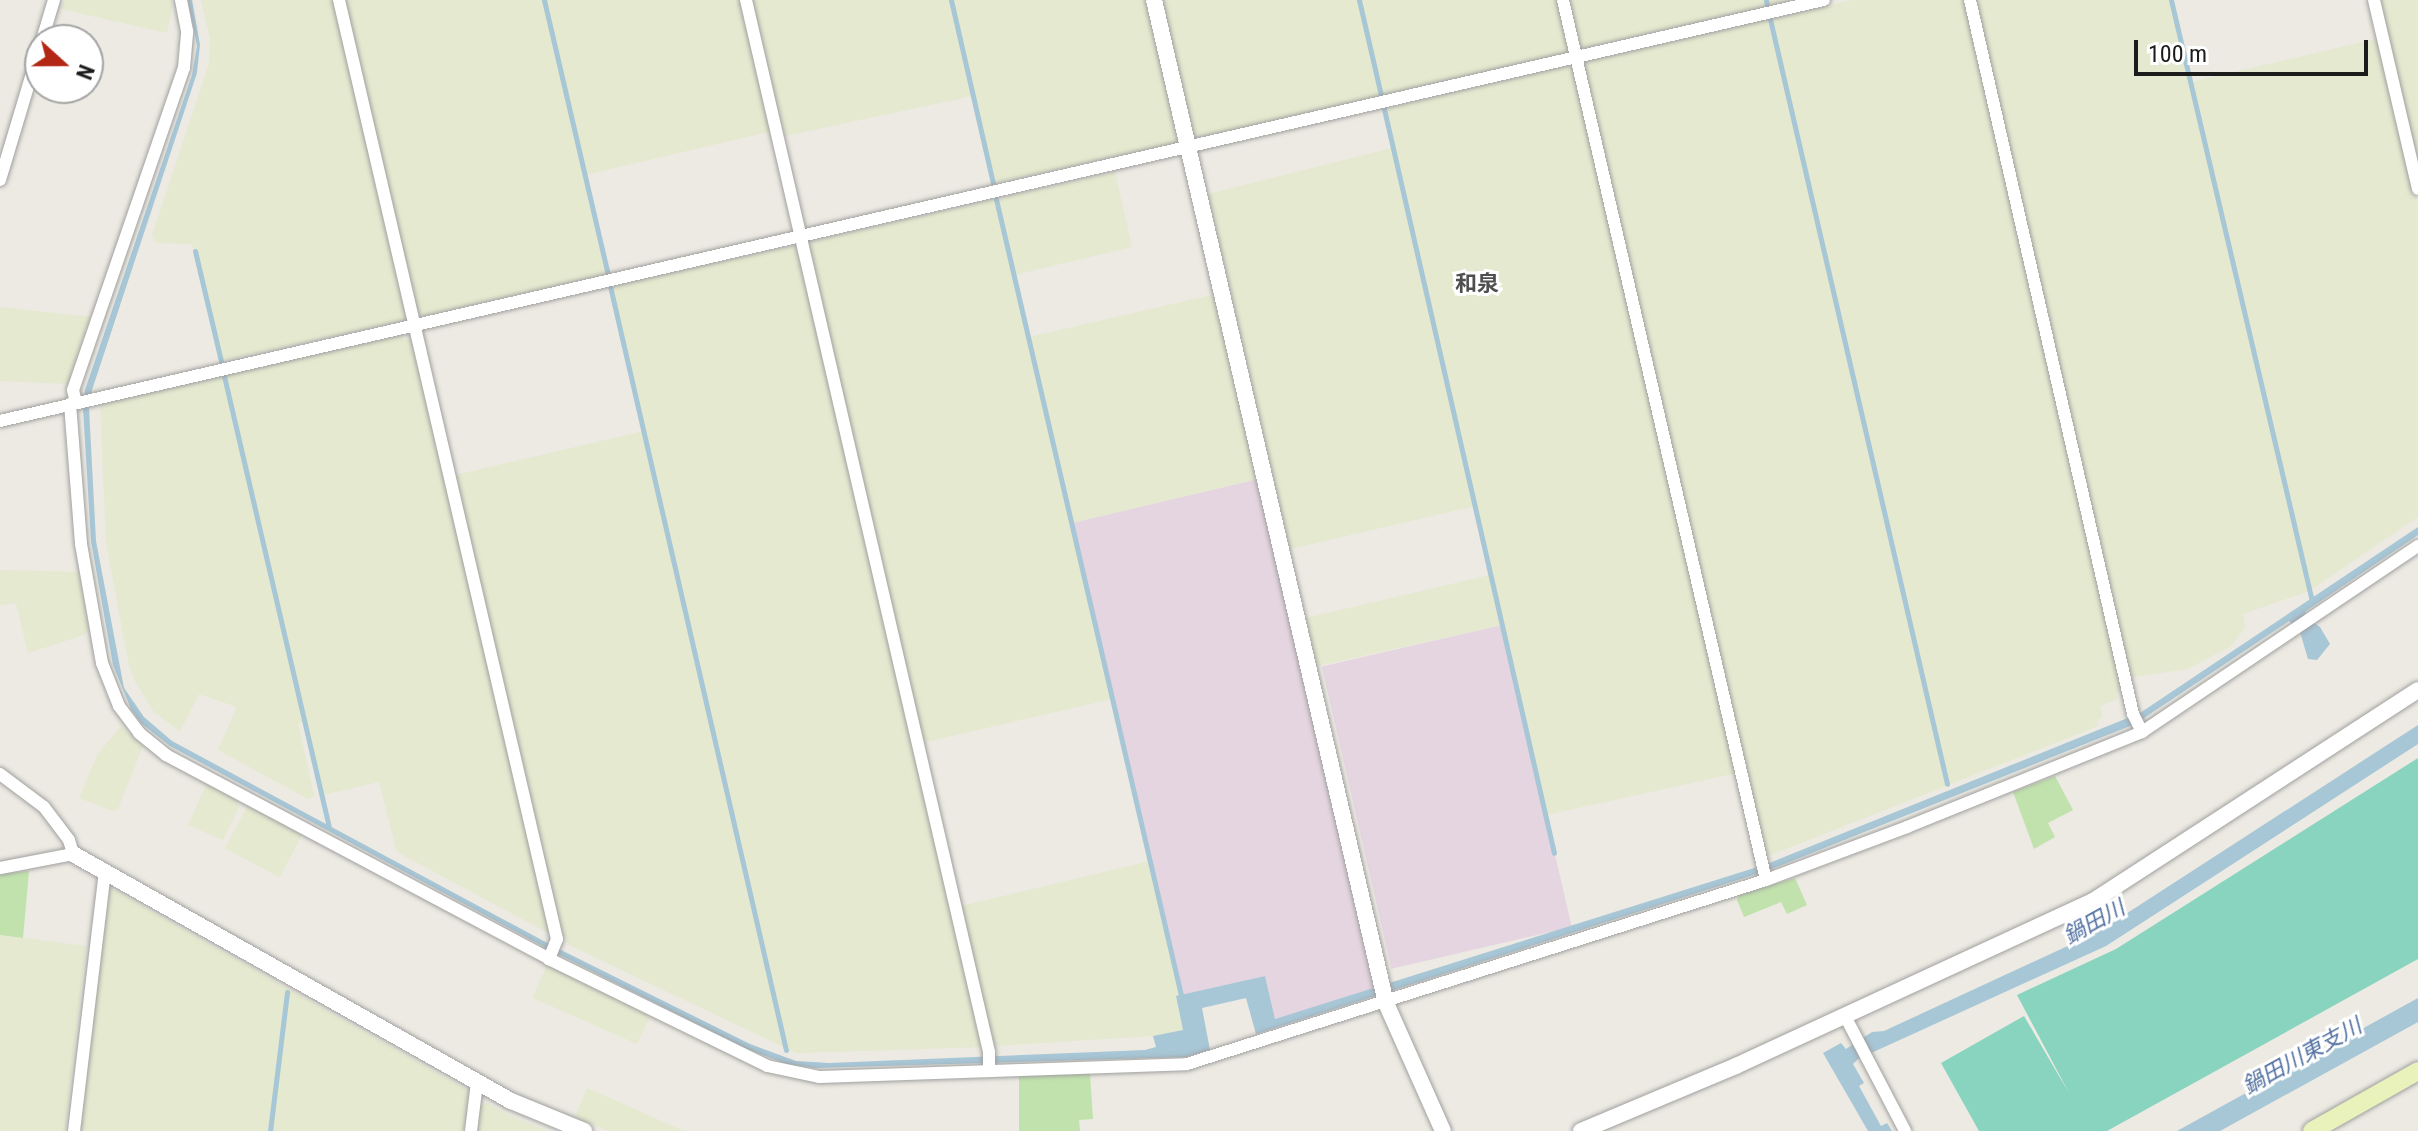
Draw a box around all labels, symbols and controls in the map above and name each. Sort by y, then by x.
north arrow [24,24,104,104]
scale bar [2138,24,2372,74]
text: 100 m [2148,40,2207,68]
text: N [71,61,99,83]
district label: 和泉 [1455,271,1499,297]
water label: 鍋田川 [2059,894,2129,950]
water label: 鍋田川東支川 [2238,1012,2366,1100]

